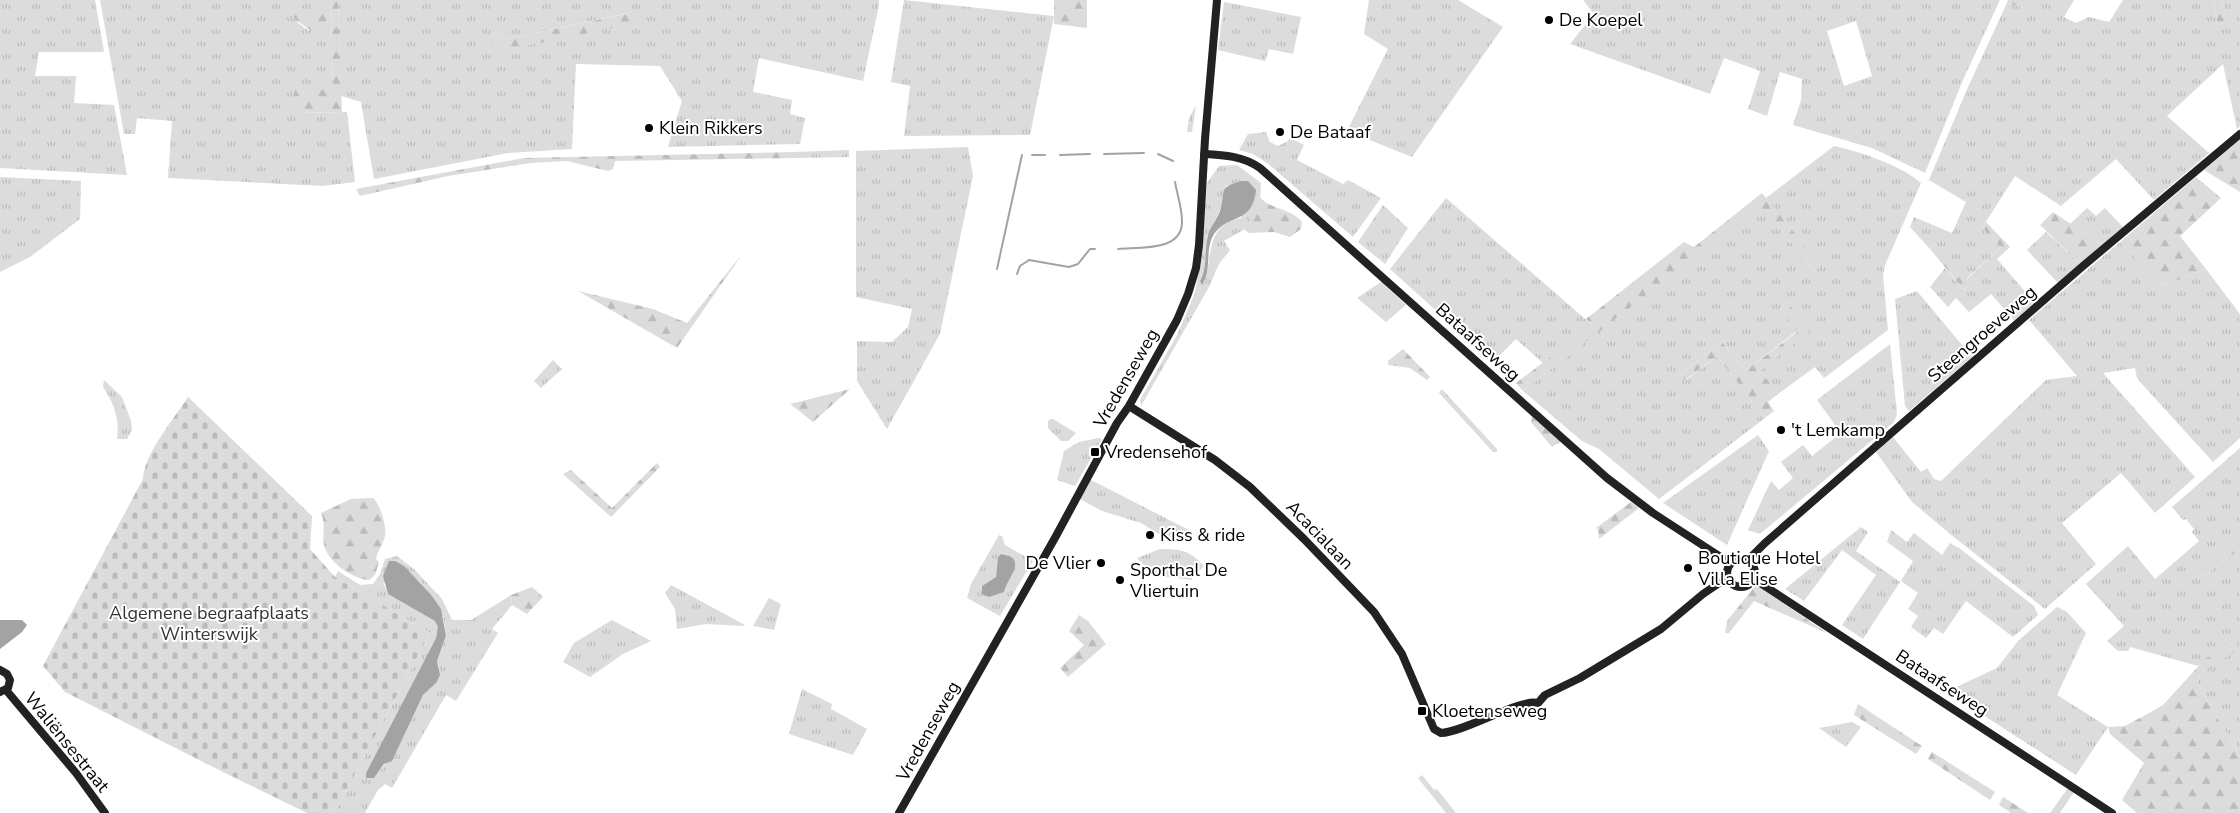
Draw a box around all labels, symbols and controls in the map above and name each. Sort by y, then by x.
place label: De Koepel [1559,8,1643,32]
marker: De Koepel [1543,14,1555,26]
place label: Klein Rikkers [659,116,763,140]
place label: De Bataaf [1290,120,1372,144]
marker: Klein Rikkers [643,122,655,134]
marker: De Bataaf [1274,126,1286,138]
street label: Steengroeveweg [1923,280,2041,388]
street label: Bataafseweg [1430,298,1526,386]
street label: Vredenseweg [1087,324,1164,433]
place label: 't Lemkamp [1791,418,1885,442]
marker: 't Lemkamp [1775,424,1787,436]
place label: Vredensehof [1104,440,1208,464]
marker: Vredensehof [1089,446,1101,458]
street label: Acacialaan [1281,495,1359,575]
place label: Kiss & ride [1160,523,1245,547]
marker: Kiss & ride [1144,529,1156,541]
place label: Boutique Hotel Villa Elise [1697,546,1821,591]
place label: De Vlier [1026,551,1092,575]
marker: De Vlier [1095,557,1107,569]
place label: Sporthal De Vliertuin [1129,558,1227,603]
marker: Boutique Hotel Villa Elise [1682,562,1694,574]
marker: Sporthal De Vliertuin [1114,574,1126,586]
park label: Algemene begraafplaats Winterswijk [109,601,309,646]
street label: Bataafseweg [1891,644,1993,722]
street label: Vredenseweg [890,677,965,786]
street label: Waliënsestraat [19,687,115,798]
place label: Kloetenseweg [1432,699,1547,723]
marker: Kloetenseweg [1416,705,1428,717]

